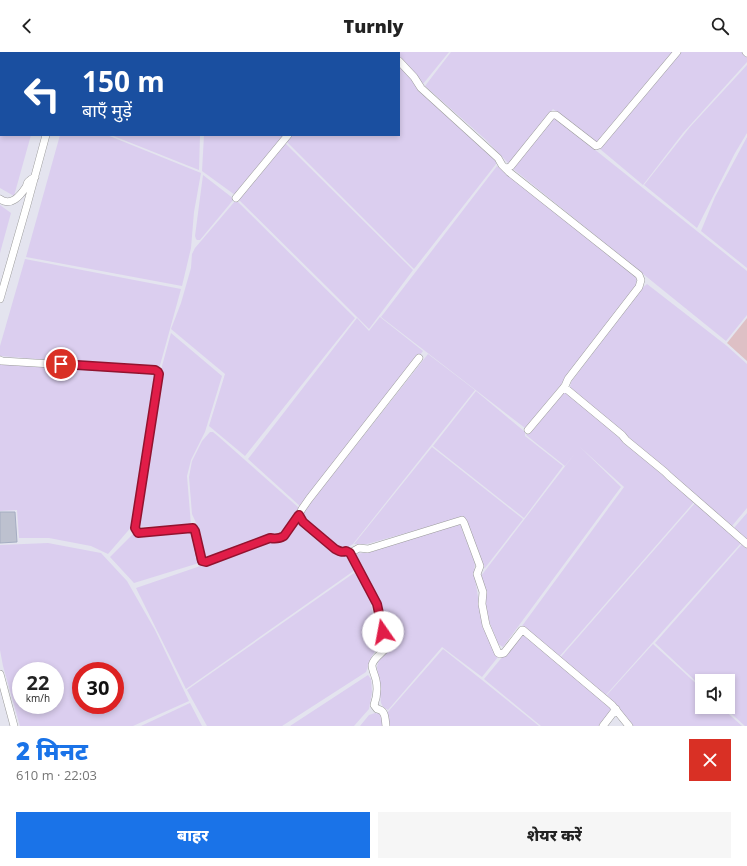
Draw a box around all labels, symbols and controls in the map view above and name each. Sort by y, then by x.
text: Turnly [344,14,404,38]
icon: back [16,15,38,37]
icon: search [709,15,731,37]
text: 150 m [82,62,165,100]
icon: left [16,68,68,120]
text: बाएँ मुड़ें [82,98,132,122]
pin [44,347,78,381]
icon: arrive [50,353,72,375]
position arrow [362,611,404,653]
speed limit sign: 30 [72,662,124,714]
text: 22 [27,669,49,696]
map controls [695,674,735,714]
button: sound [695,674,735,714]
text: km/h [26,691,50,705]
text: 2 मिनट [16,734,88,767]
button: close [689,739,731,781]
text: 610 m · 22:03 [16,766,97,784]
button: बाहर [16,812,370,858]
button: शेयर करें [378,812,731,858]

